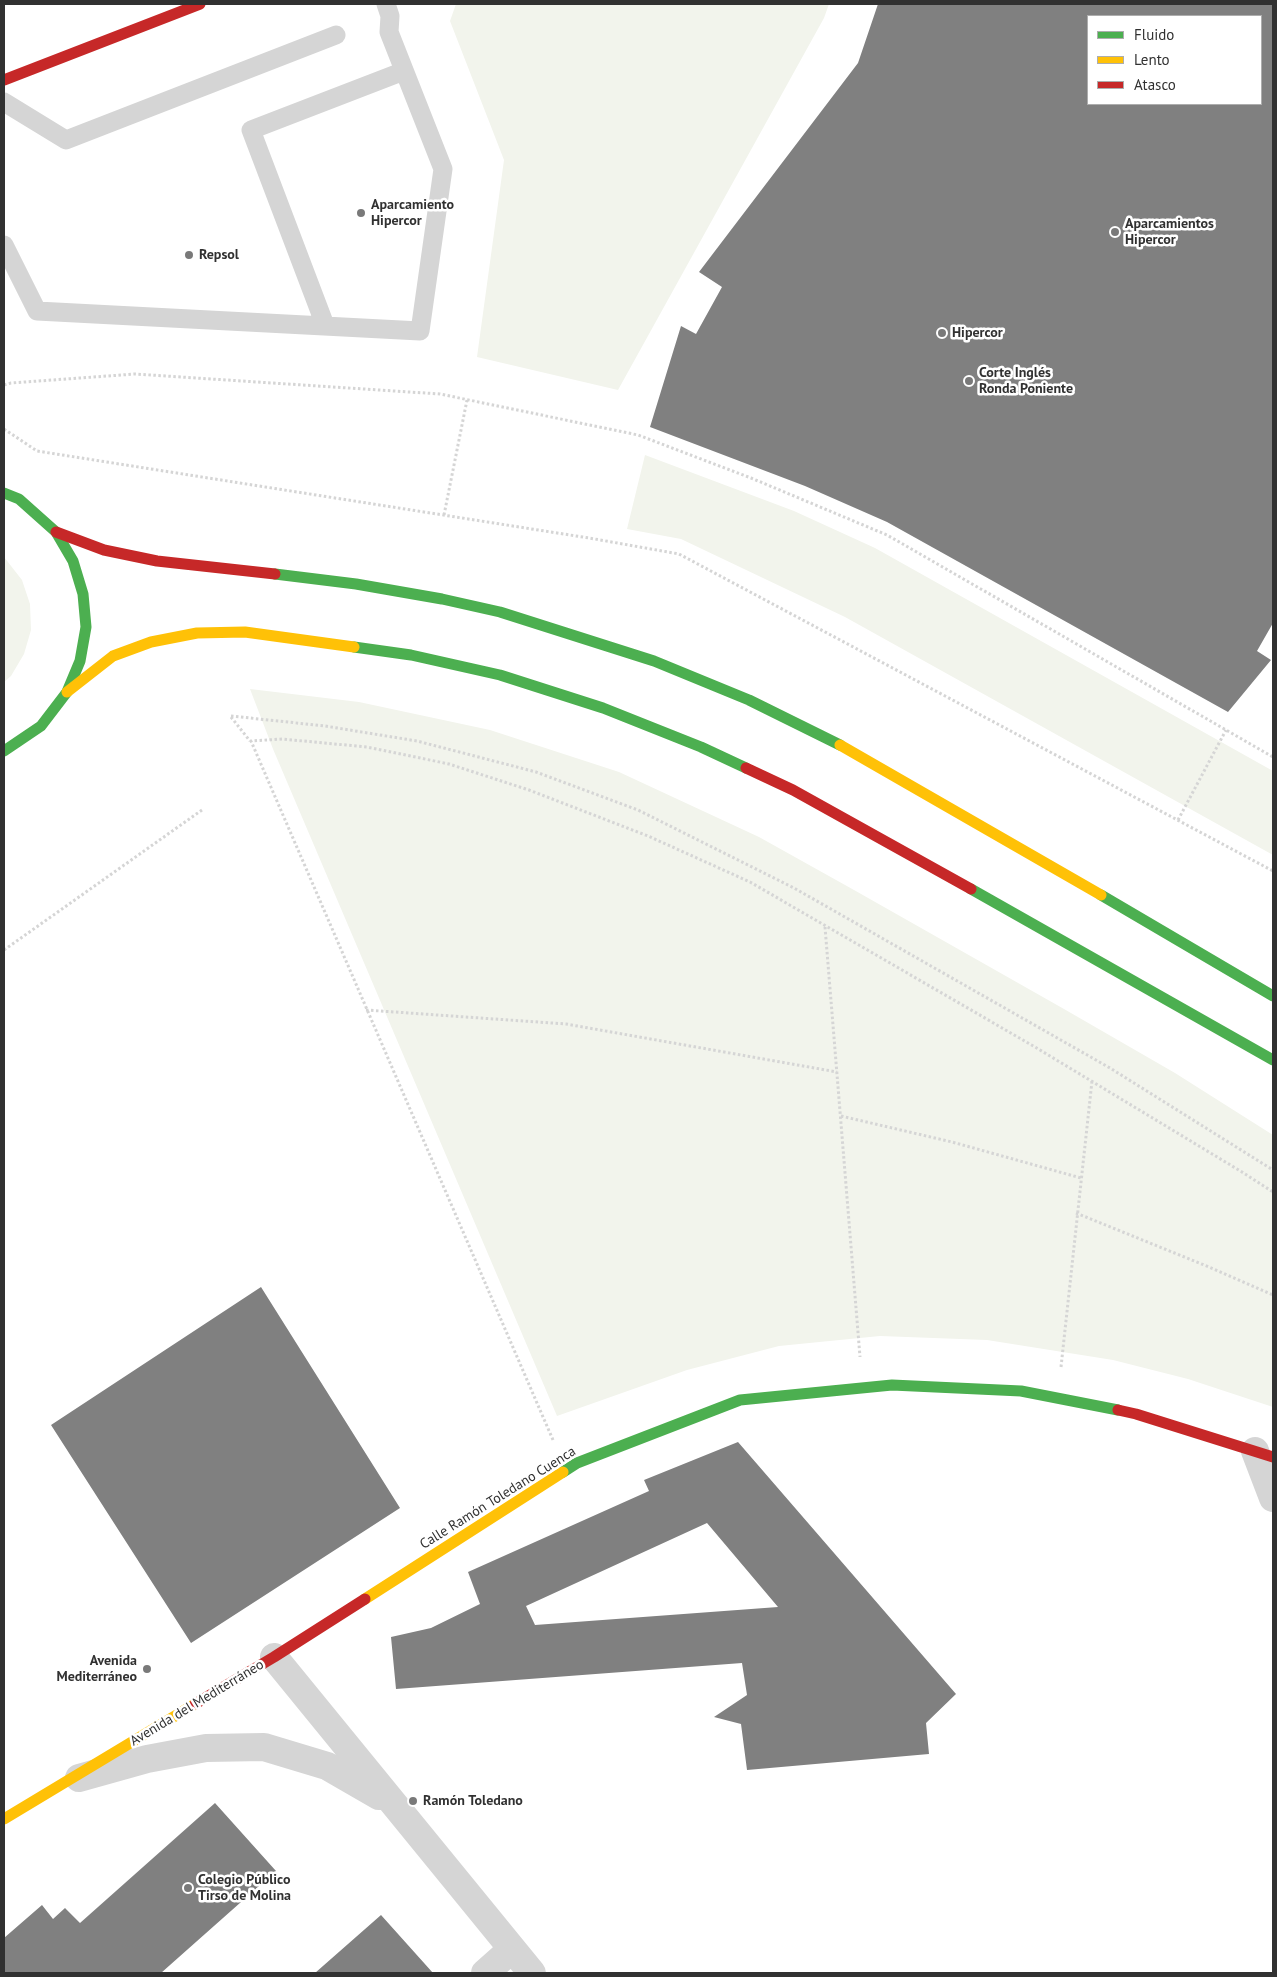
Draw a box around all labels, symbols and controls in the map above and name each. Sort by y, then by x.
legend [1087,15,1262,105]
text: Fluido [1134,25,1174,44]
text: Lento [1134,50,1170,69]
text: Atasco [1134,75,1176,94]
place label: Aparcamiento Hipercor [371,197,454,230]
marker: Aparcamiento Hipercor [355,207,367,219]
place label: Aparcamientos Hipercor [1125,216,1214,248]
marker: Aparcamientos Hipercor [1109,226,1121,238]
place label: Repsol [199,247,239,263]
marker: Repsol [183,249,195,261]
place label: Hipercor [952,325,1003,341]
marker: Hipercor [936,327,948,339]
place label: Corte Inglés Ronda Poniente [979,365,1073,398]
marker: Corte Inglés Ronda Poniente [963,375,975,387]
street label: Calle Ramón Toledano Cuenca [417,1443,579,1553]
place label: Avenida Mediterráneo [56,1653,137,1685]
street label: Avenida del Mediterráneo [127,1656,267,1750]
marker: Avenida Mediterráneo [141,1663,153,1675]
place label: Ramón Toledano [423,1793,523,1809]
marker: Ramón Toledano [407,1795,419,1807]
place label: Colegio Público Tirso de Molina [198,1872,291,1904]
marker: Colegio Público Tirso de Molina [182,1882,194,1894]

